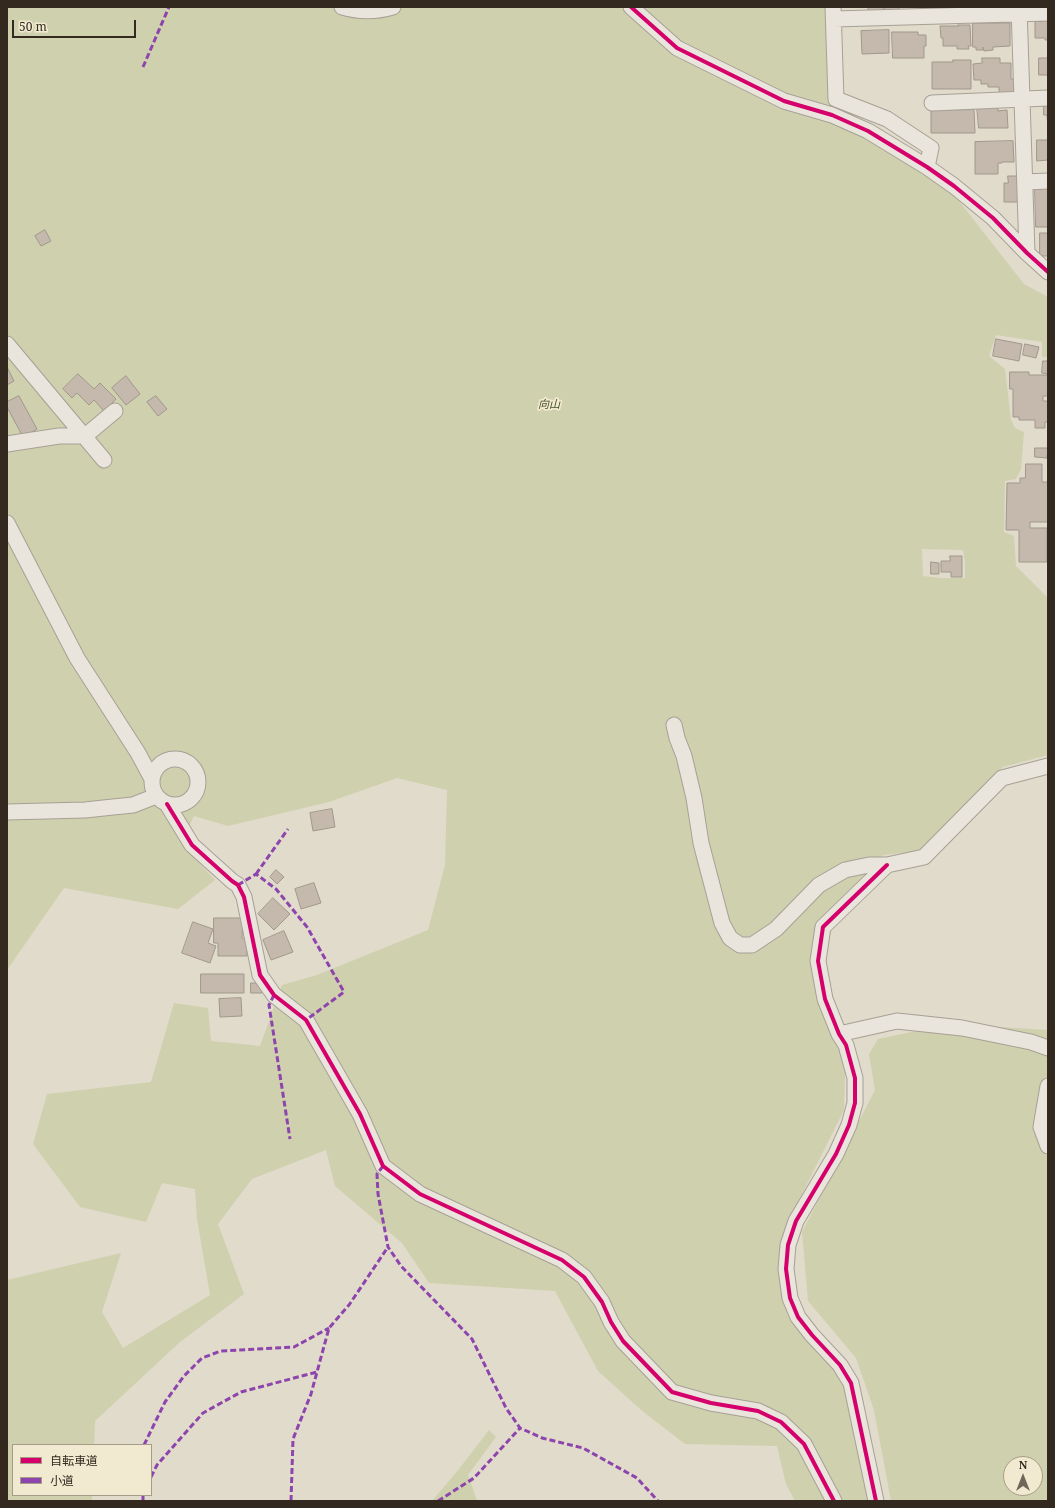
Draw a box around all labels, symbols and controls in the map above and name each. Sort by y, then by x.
scale bar [14,12,138,38]
text: 50 m [19,18,47,35]
park label: 向山 [538,398,560,412]
legend [12,1444,152,1496]
text: 自転車道 [50,1452,98,1469]
north arrow [1003,1456,1043,1496]
text: N [1019,1457,1027,1472]
text: 小道 [50,1472,74,1489]

